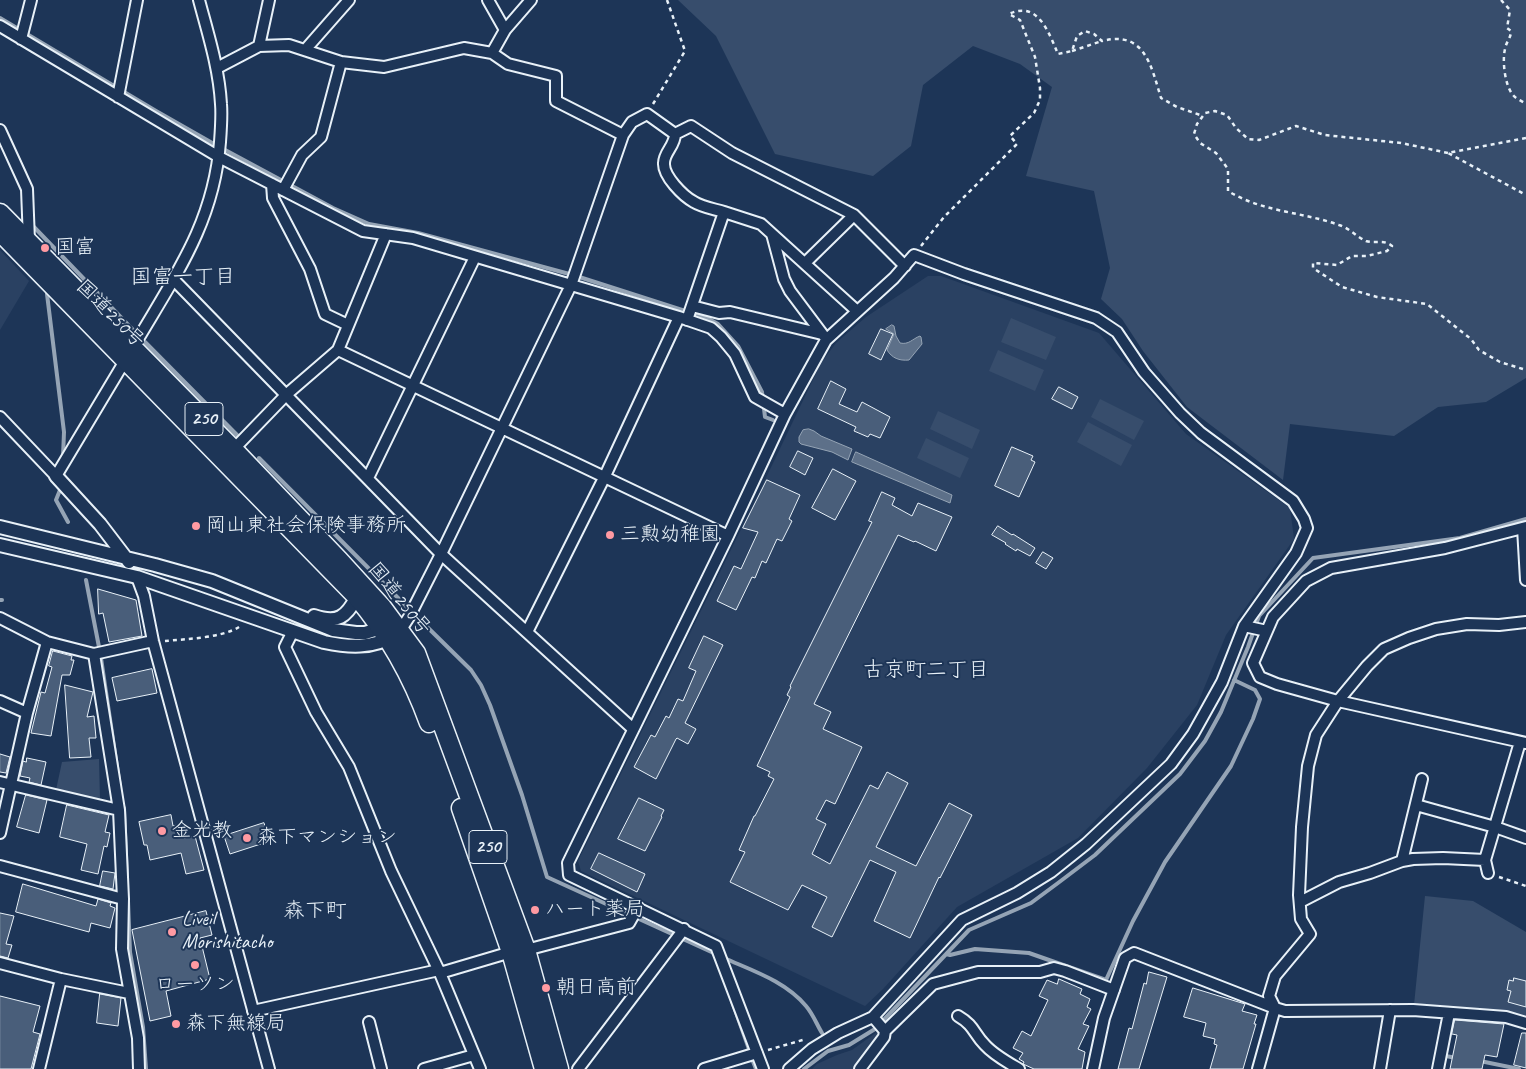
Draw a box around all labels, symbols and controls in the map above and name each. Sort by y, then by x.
place label: 国富 [55,236,95,260]
marker: 国富 [39,242,51,254]
district label: 国富一丁目 [131,264,235,290]
street label: 国道250号 [71,275,149,353]
road number: 250 [185,402,223,436]
place label: 岡山東社会保険事務所 [206,514,406,538]
marker: 岡山東社会保険事務所 [190,520,202,532]
place label: 三勲幼稚園 [620,523,720,547]
marker: 三勲幼稚園 [604,529,616,541]
street label: 国道250号 [362,558,436,640]
district label: 古京町二丁目 [863,657,989,683]
place label: 金光教 [172,819,232,843]
marker: 金光教 [156,825,168,837]
place label: 森下マンション [257,826,397,850]
road number: 250 [469,830,507,864]
marker: 森下マンション [241,832,253,844]
district label: 森下町 [284,898,346,924]
place label: ハート薬局 [545,898,645,922]
marker: ハート薬局 [529,904,541,916]
place label: Liveil Morishitacho [182,908,273,955]
marker: Liveil Morishitacho [166,926,178,938]
marker: ローソン [189,959,201,971]
place label: ローソン [155,973,235,997]
place label: 朝日高前 [556,976,636,1000]
marker: 朝日高前 [540,982,552,994]
place label: 森下無線局 [186,1012,286,1036]
marker: 森下無線局 [170,1018,182,1030]

